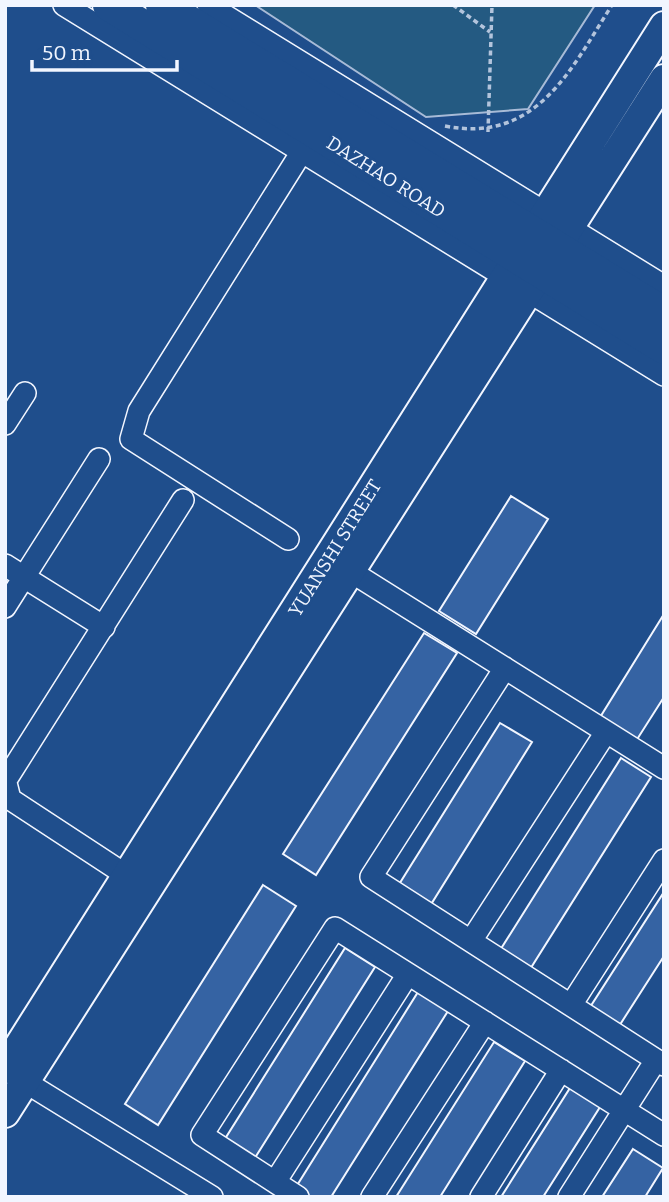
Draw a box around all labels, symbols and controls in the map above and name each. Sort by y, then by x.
scale bar [32,28,177,72]
text: 50 m [42,40,91,66]
street label: DAZHAO ROAD [322,131,450,223]
street label: YUANSHI STREET [284,475,386,621]

